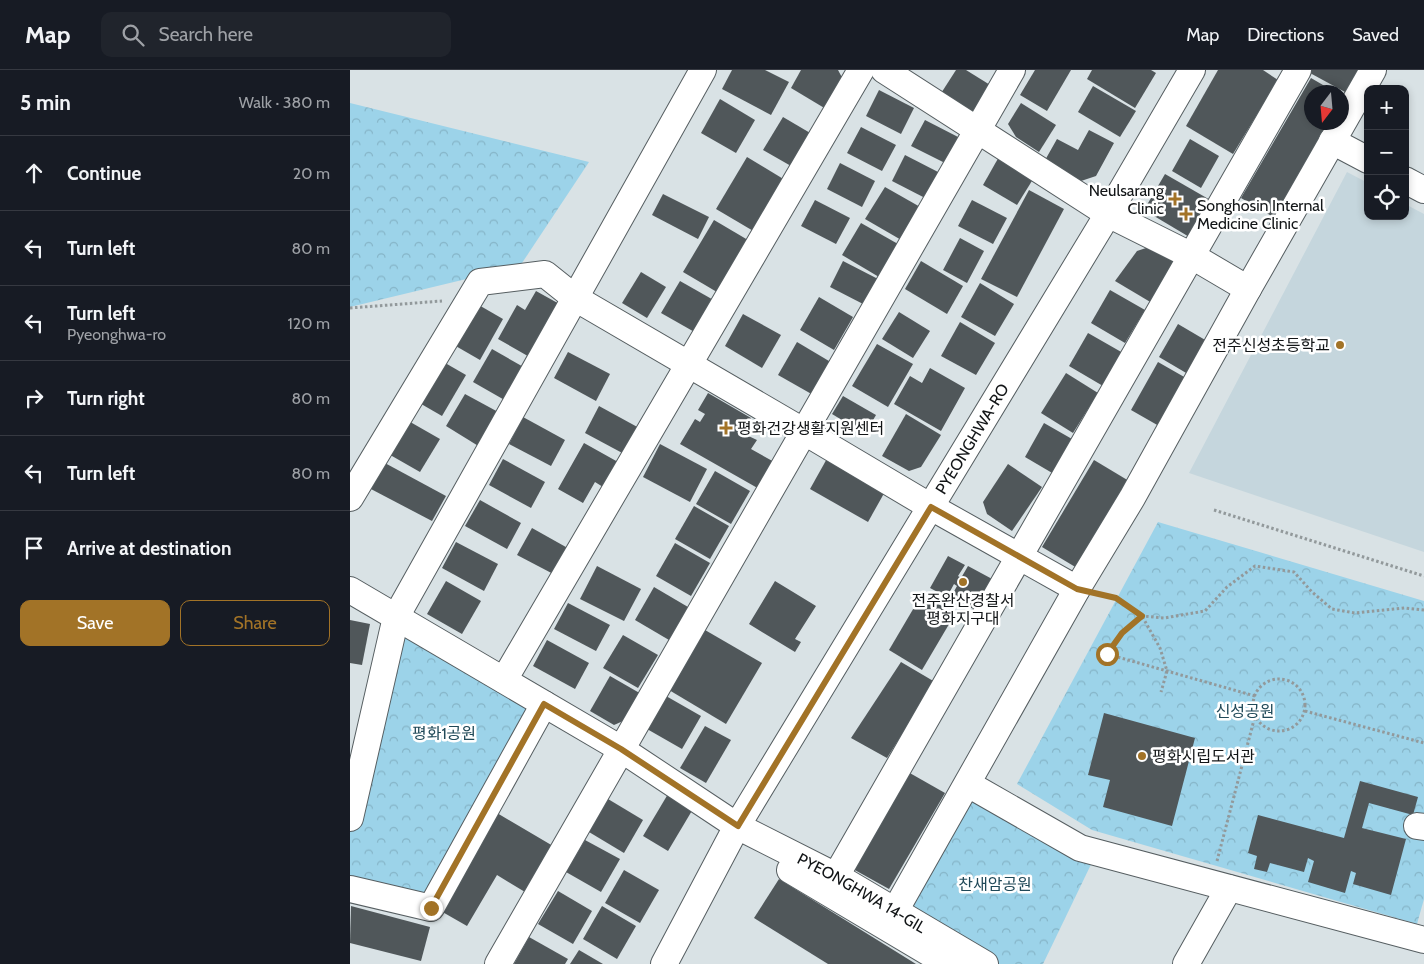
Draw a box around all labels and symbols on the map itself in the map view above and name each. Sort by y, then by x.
north arrow [1304,85,1349,130]
place label: Neulsarang Clinic [1089,181,1165,218]
marker: Neulsarang Clinic [1168,192,1182,206]
place label: Songhosin Internal Medicine Clinic [1197,196,1324,233]
marker: Songhosin Internal Medicine Clinic [1179,207,1193,221]
place label: 전주신성초등학교 [1212,336,1330,355]
marker: 전주신성초등학교 [1334,339,1346,351]
street label: PYEONGHWA-RO [931,380,1013,498]
place label: 평화건강생활지원센터 [737,419,884,438]
marker: 평화건강생활지원센터 [719,421,733,435]
marker: 전주완산경찰서 평화지구대 [957,576,969,588]
place label: 전주완산경찰서 평화지구대 [911,591,1015,628]
route start [1096,643,1119,666]
park label: 신성공원 [1216,702,1274,721]
park label: 평화1공원 [412,724,476,743]
place label: 평화시립도서관 [1152,747,1255,766]
marker: 평화시립도서관 [1136,750,1148,762]
street label: PYEONGHWA 14-GIL [794,849,929,937]
park label: 찬새암공원 [958,875,1032,894]
route end [420,897,443,920]

